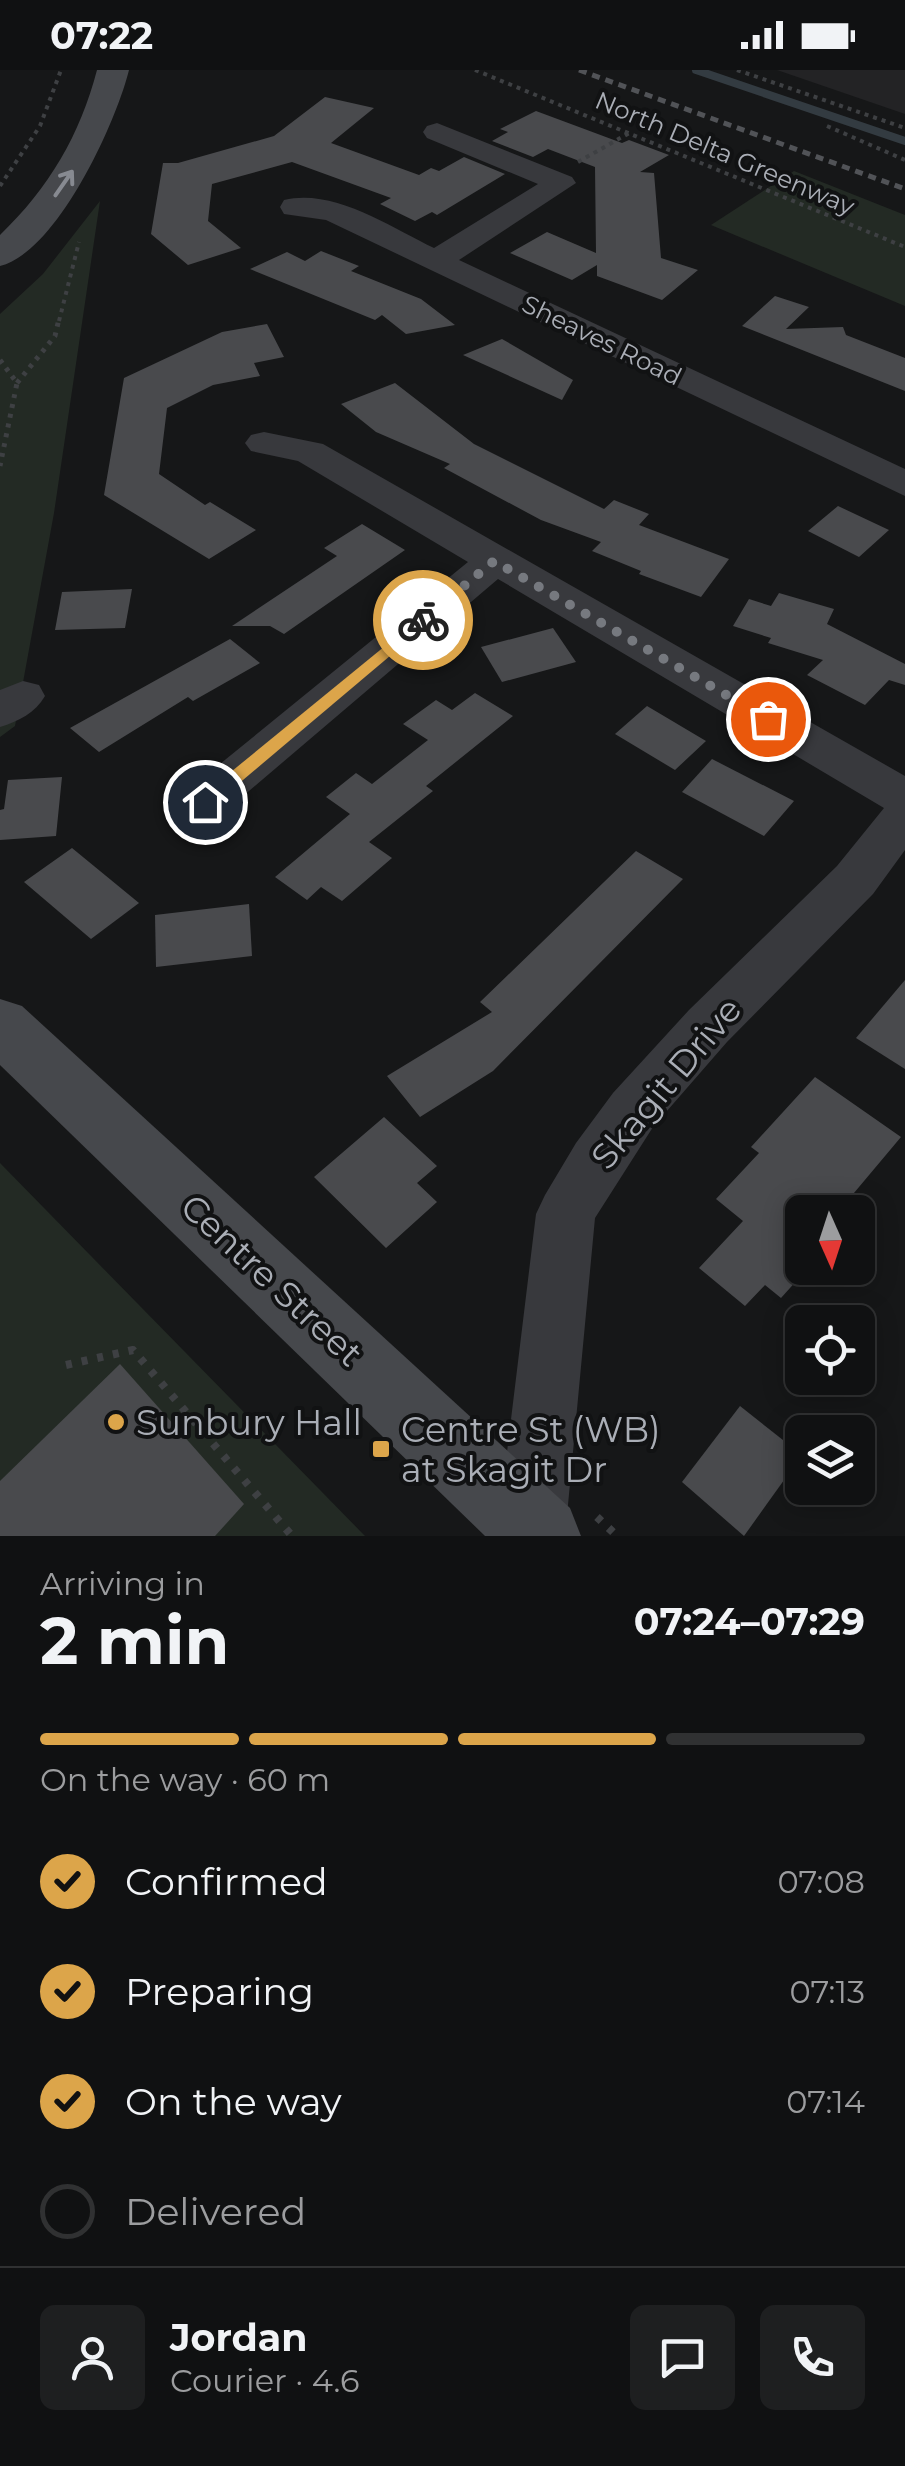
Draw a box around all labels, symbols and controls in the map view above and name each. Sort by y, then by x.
text: 07:22 [50,12,153,59]
street label: North Delta Greenway [591,85,859,221]
one-way arrow [53,169,74,197]
street label: Sheaves Road [517,288,687,392]
courier [373,570,473,670]
icon: bike [396,593,451,648]
pin [726,677,811,762]
icon: bag [741,692,796,747]
pin [163,760,248,845]
icon: home [178,775,233,830]
street label: Skagit Drive [582,988,750,1178]
street label: Centre Street [172,1185,372,1375]
north arrow [785,1195,875,1285]
map controls [785,1195,875,1505]
button: locate [785,1305,875,1395]
place label: Sunbury Hall [136,1401,362,1444]
place label: Centre St (WB) at Skagit Dr [401,1408,661,1491]
marker: Sunbury Hall [105,1411,127,1433]
button: layers [785,1415,875,1505]
marker: Centre St (WB) at Skagit Dr [370,1438,392,1460]
text: Arriving in [40,1564,205,1603]
text: 07:24–07:29 [634,1598,865,1645]
text: 2 min [40,1601,229,1680]
text: On the way · 60 m [40,1760,330,1799]
icon: check [40,1854,95,1909]
text: Confirmed [125,1858,328,1905]
text: 07:08 [777,1862,865,1901]
icon: check [40,1964,95,2019]
text: Preparing [125,1968,314,2015]
text: 07:13 [789,1972,865,2011]
icon: check [40,2074,95,2129]
text: On the way [125,2078,342,2125]
text: 07:14 [786,2082,865,2121]
text: Delivered [125,2188,306,2235]
button: person [40,2305,145,2410]
button: chat [630,2305,735,2410]
button: phone [760,2305,865,2410]
text: Jordan [170,2314,308,2361]
text: Courier · 4.6 [170,2361,359,2400]

